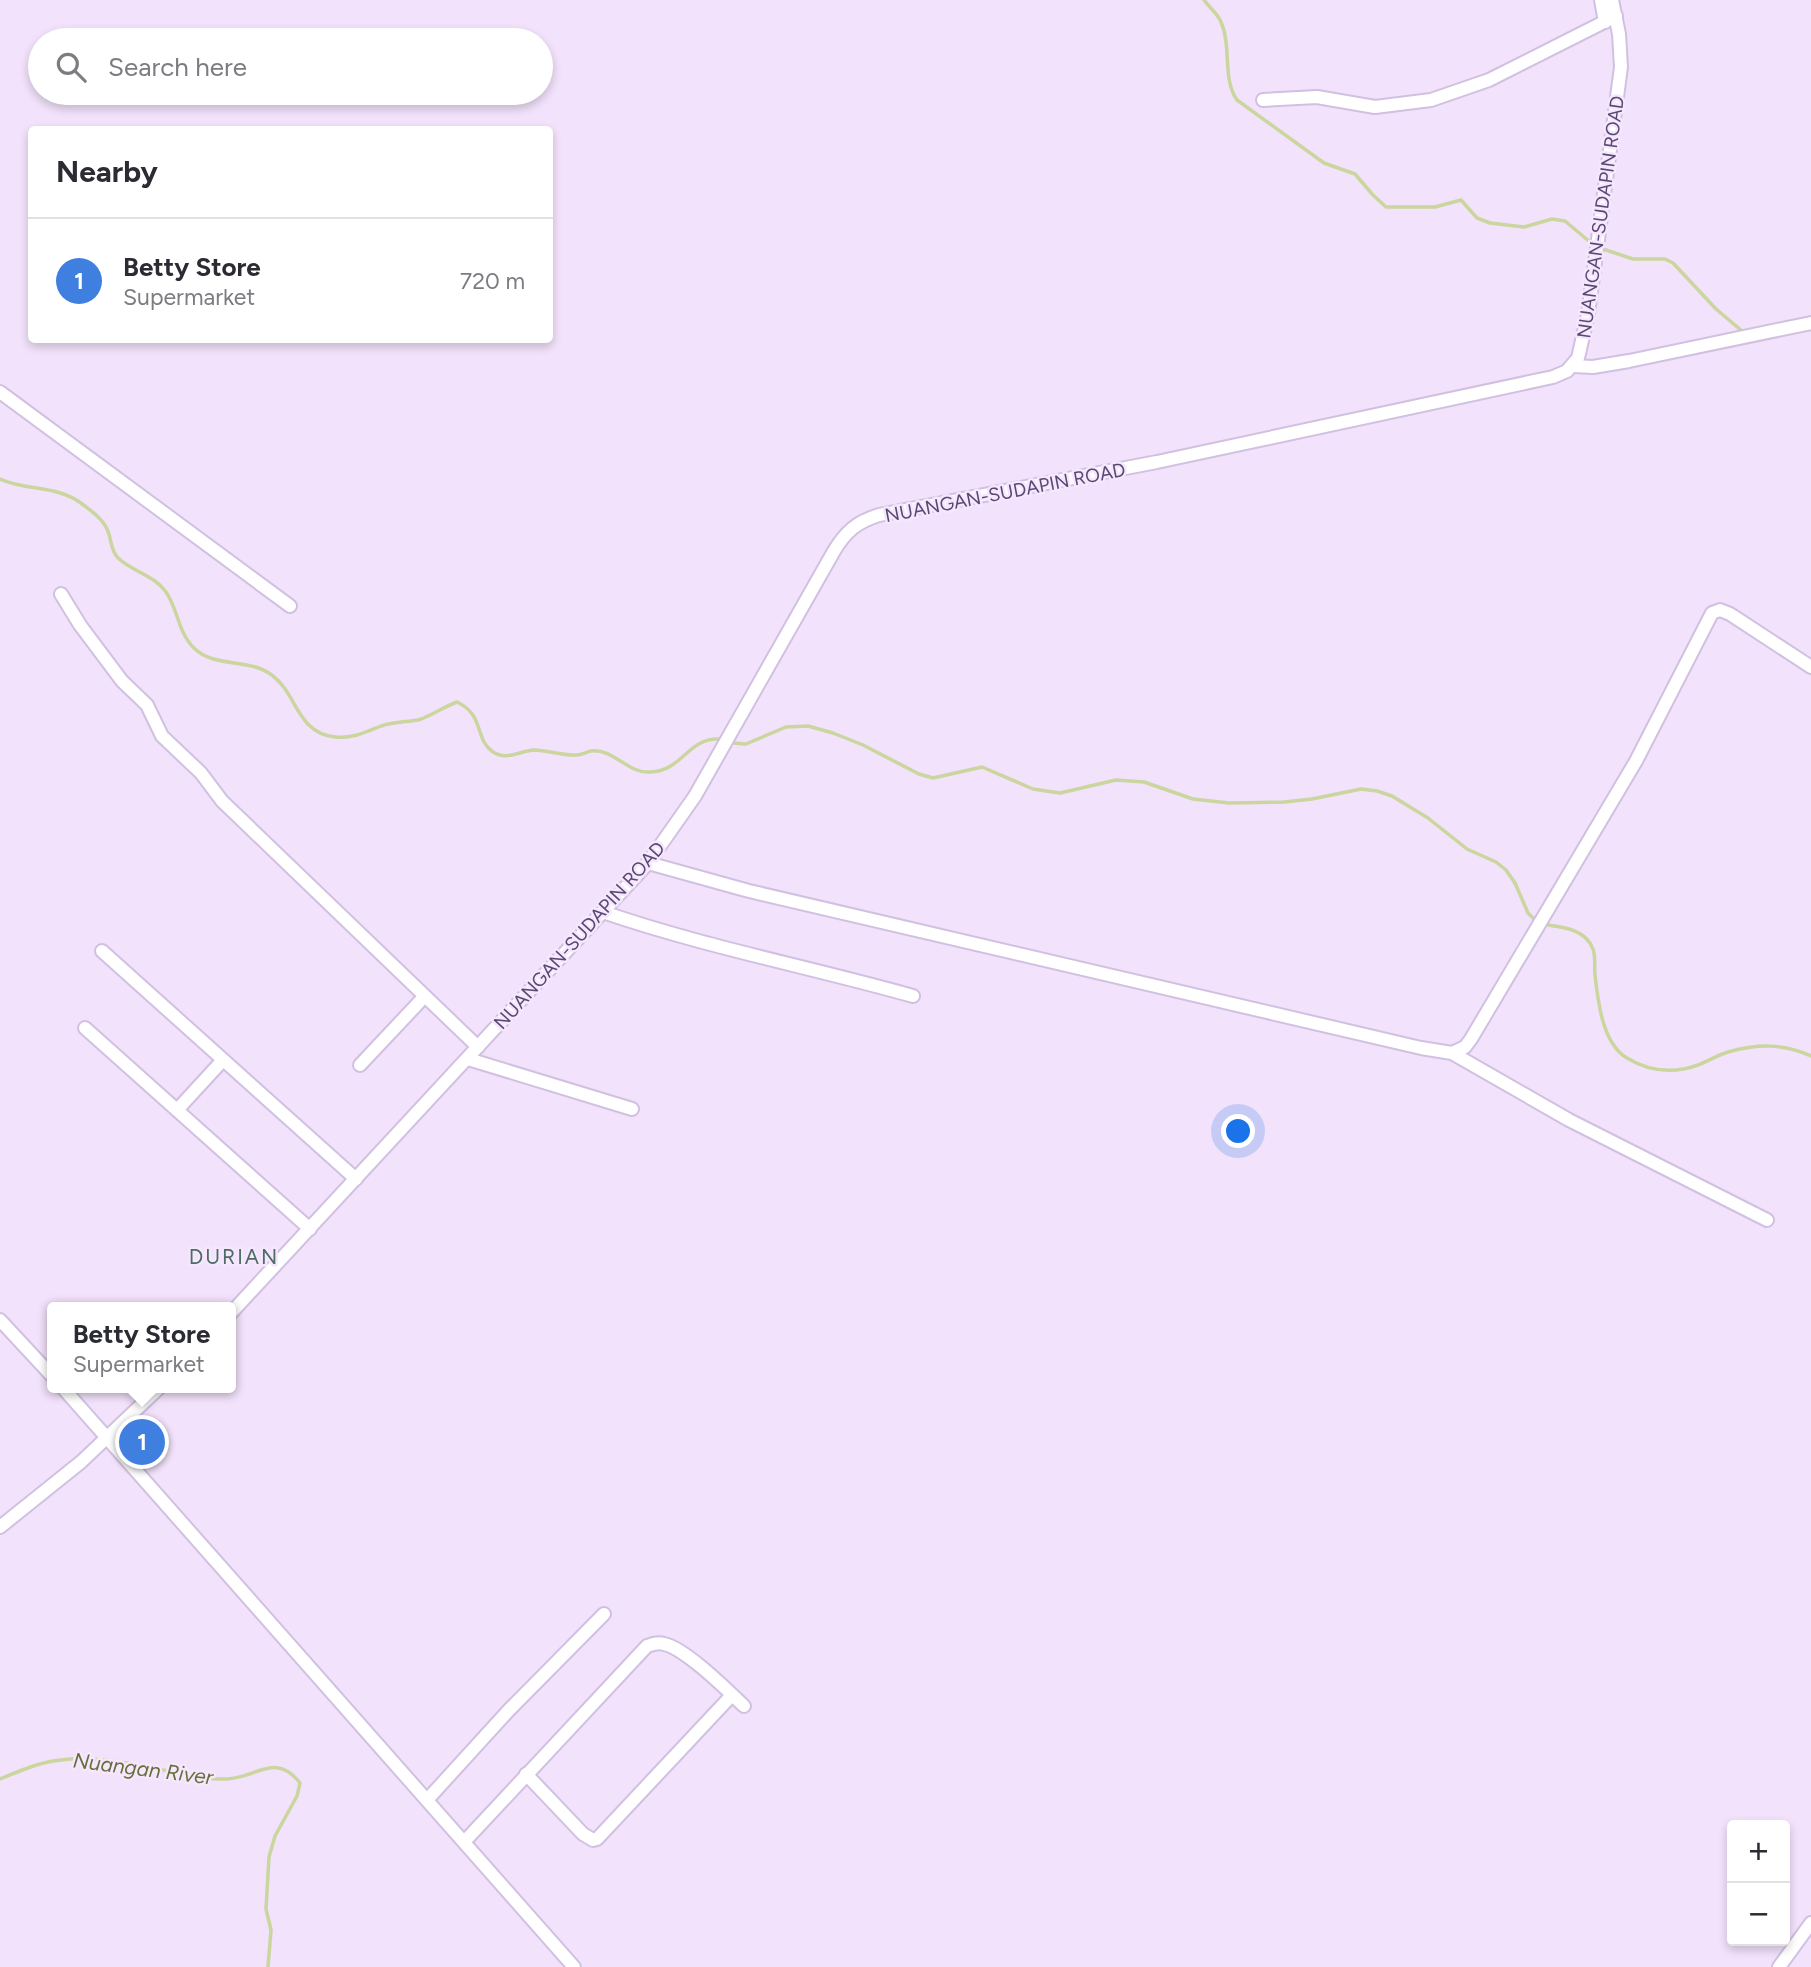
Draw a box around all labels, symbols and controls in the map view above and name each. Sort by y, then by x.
search box [28,28,553,105]
icon: search [52,48,90,86]
text: Search here [108,51,247,83]
street label: NUANGAN-SUDAPIN ROAD [1572,94,1629,340]
text: Nearby [56,153,158,190]
text: Betty Store [123,251,261,283]
text: 1 [74,267,84,295]
text: 720 m [460,267,525,295]
text: Supermarket [123,283,255,311]
street label: NUANGAN-SUDAPIN ROAD [883,458,1127,527]
street label: NUANGAN-SUDAPIN ROAD [489,837,670,1034]
your location [1221,1114,1255,1148]
district label: DURIAN [189,1244,279,1269]
popup [47,1302,236,1393]
text: Betty Store [73,1318,210,1350]
text: Supermarket [73,1350,205,1378]
pin: 1 [119,1416,165,1468]
water label: Nuangan River [72,1748,215,1790]
map controls [1727,1820,1790,1946]
button: + [1727,1820,1790,1883]
button: − [1727,1883,1790,1946]

